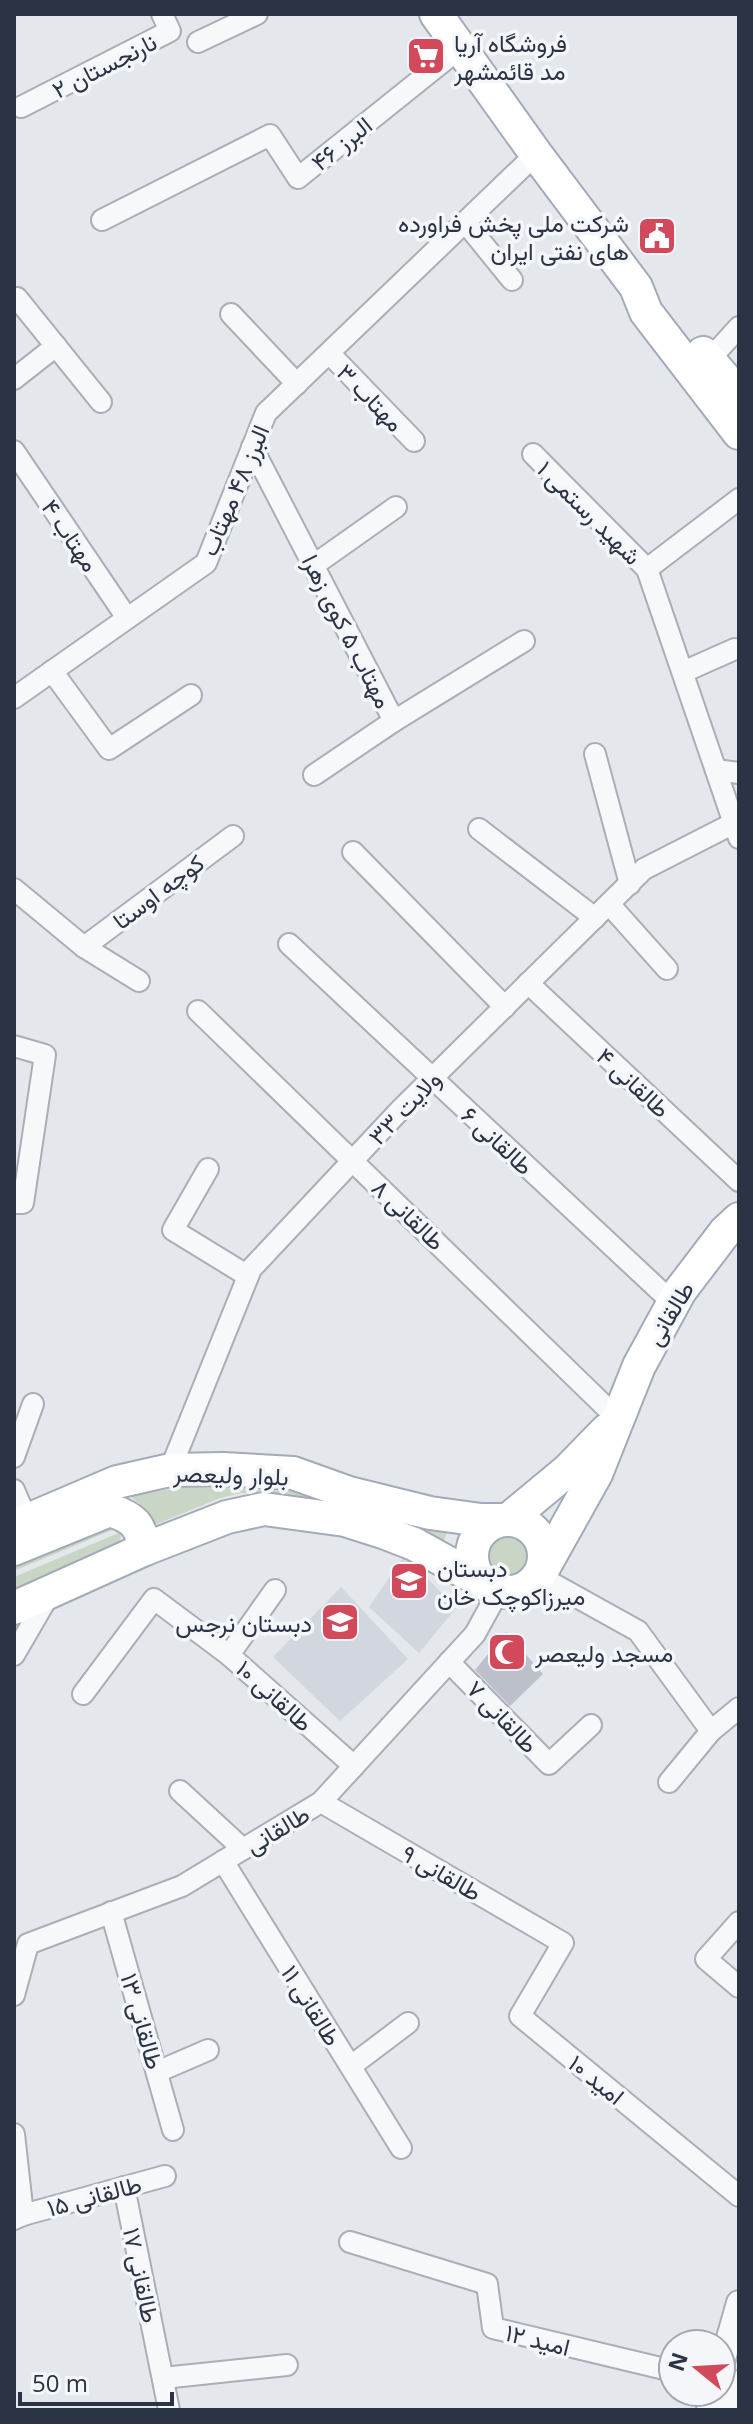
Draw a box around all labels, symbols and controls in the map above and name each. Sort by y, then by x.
street label: نارنجستان ۲ [46,24,162,106]
place label: فروشگاه آریا مد قائمشهر [453,26,567,87]
supermarket icon: فروشگاه آریا مد قائمشهر [405,35,447,77]
street label: البرز ۴۶ [304,108,378,178]
place label: شرکت ملی پخش فراورده های نفتی ایران [398,206,629,267]
public building icon: شرکت ملی پخش فراورده های نفتی ایران [636,215,678,257]
street label: مهتاب ۳ [330,356,412,438]
street label: البرز ۴۸ مهتاب [192,419,276,561]
street label: شهید رستمی ۱ [530,452,650,572]
street label: مهتاب ۴ [35,492,107,578]
street label: مهتاب ۵ کوی زهرا [295,548,401,714]
street label: کوچه اوستا [105,846,211,937]
street label: طالقانی ۴ [590,1039,678,1125]
street label: ولایت ٣۳ [360,1062,448,1152]
street label: طالقانی ۶ [455,1098,541,1182]
street label: طالقانی ۸ [365,1171,453,1257]
street label: طالقانی [637,1275,701,1351]
street label: بلوار ولیعصر [172,1455,289,1493]
place label: دبستان میرزاکوچک خان [437,1551,585,1613]
school or university icon: دبستان میرزاکوچک خان [388,1560,430,1602]
school or university icon: دبستان نرجس [319,1601,361,1643]
place label: دبستان نرجس [175,1606,312,1639]
mosque icon: مسجد ولیعصر [486,1631,528,1673]
place label: مسجد ولیعصر [534,1636,673,1669]
street label: طالقانی ۱۰ [229,1652,321,1738]
street label: طالقانی ۷ [460,1672,546,1760]
street label: طالقانی [239,1797,315,1861]
street label: طالقانی ۹ [396,1836,488,1908]
street label: طالقانی ۱۱ [274,1958,350,2052]
street label: طالقانی ۱۳ [114,1969,172,2073]
street label: امید ۱۰ [562,2046,632,2112]
street label: طالقانی ۱۵ [43,2167,145,2223]
street label: طالقانی ۱۷ [116,2224,168,2326]
street label: امید ۱۲ [502,2315,574,2363]
north arrow [657,2328,737,2408]
text: N [660,2348,694,2375]
scale bar [20,2356,172,2406]
text: 50 m [32,2366,88,2399]

